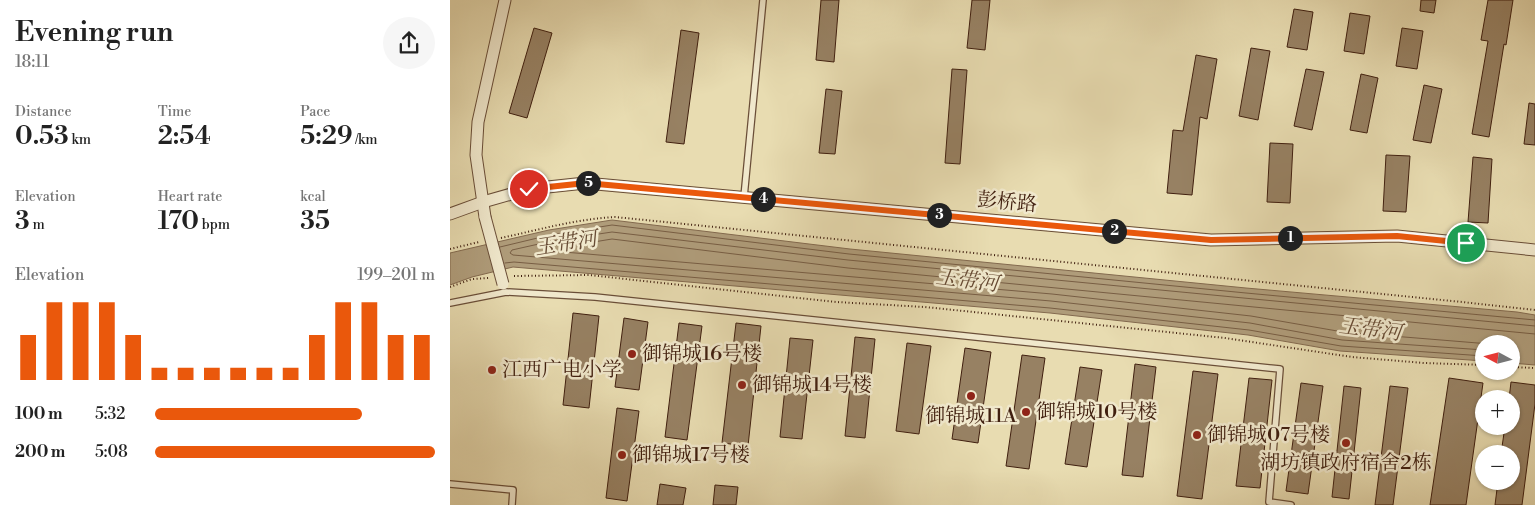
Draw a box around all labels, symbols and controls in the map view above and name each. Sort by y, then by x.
text: Evening run [15,15,174,50]
button: share [383,17,435,69]
text: 18:11 [15,52,49,72]
text: Distance [15,103,72,121]
text: Time [158,103,191,121]
text: Pace [300,103,330,121]
text: 0.53 [15,121,69,152]
text: 2:54 [158,121,211,152]
text: 5:29 [300,121,352,152]
text: km [69,131,91,149]
text: /km [352,131,378,149]
pin [508,168,550,210]
pin: 5 [576,170,600,196]
text: 5 [584,174,593,192]
icon: check [515,175,543,203]
pin: 4 [750,186,776,212]
text: Elevation [15,188,76,206]
text: Heart rate [158,188,222,206]
text: kcal [300,188,326,206]
street label: 彭桥路 [976,188,1038,218]
text: 4 [759,190,768,208]
pin: 3 [926,202,952,228]
text: 3 [15,206,30,237]
text: 170 [158,206,199,237]
text: 35 [300,206,330,237]
text: 3 [935,206,944,224]
text: m [30,216,45,234]
text: bpm [199,216,230,234]
pin: 2 [1102,218,1126,244]
text: 2 [1110,222,1119,240]
pin [1445,222,1487,264]
water label: 玉带河 [533,226,603,262]
pin: 1 [1278,226,1302,250]
text: 1 [1287,229,1294,247]
icon: arrive [1452,229,1480,257]
water label: 玉带河 [934,264,1004,298]
text: Elevation [15,265,84,285]
text: 199–201 m [357,265,435,285]
water label: 玉带河 [1337,313,1407,347]
north arrow [1475,335,1520,380]
map controls [1475,335,1520,490]
place label: 御锦城16号楼 [642,342,762,367]
marker: 御锦城16号楼 [626,348,638,360]
place label: 江西广电小学 [502,358,622,383]
marker: 江西广电小学 [486,364,498,376]
place label: 御锦城14号楼 [752,373,872,398]
marker: 御锦城14号楼 [736,379,748,391]
marker: 御锦城11A [965,390,977,402]
button: + [1475,390,1520,435]
place label: 御锦城10号楼 [1036,400,1157,425]
text: 100 m [15,404,63,424]
text: 5:32 [95,404,125,424]
place label: 御锦城11A [925,404,1018,429]
marker: 御锦城10号楼 [1020,406,1032,418]
place label: 御锦城07号楼 [1207,423,1330,448]
marker: 御锦城07号楼 [1191,429,1203,441]
marker: 湖坊镇政府宿舍2栋 [1340,437,1352,449]
text: 200 m [15,442,65,462]
text: 5:08 [95,442,128,462]
place label: 御锦城17号楼 [632,443,750,468]
button: − [1475,445,1520,490]
marker: 御锦城17号楼 [616,449,628,461]
place label: 湖坊镇政府宿舍2栋 [1260,451,1432,476]

